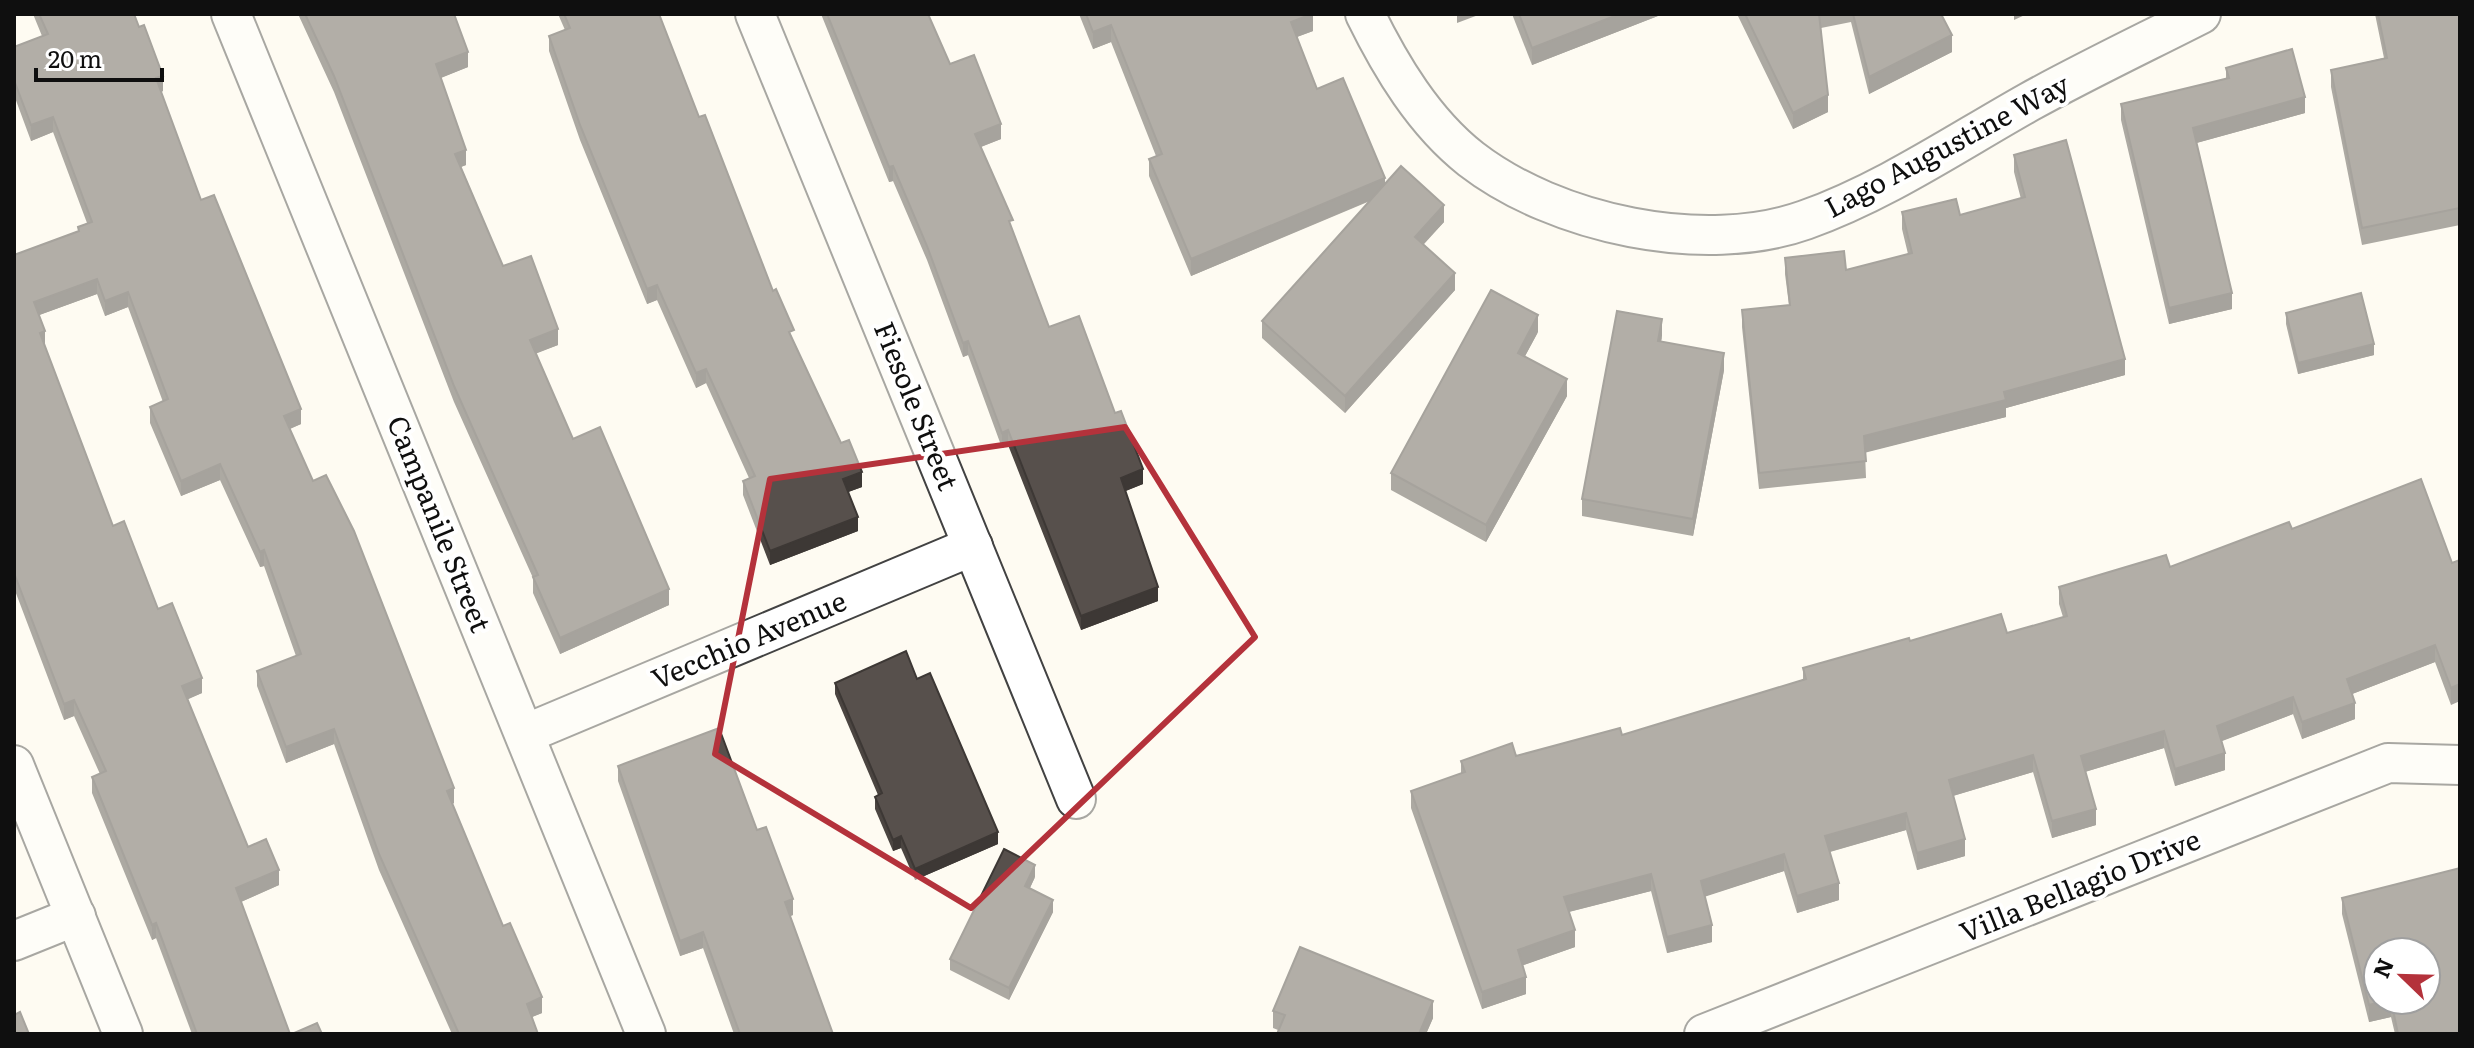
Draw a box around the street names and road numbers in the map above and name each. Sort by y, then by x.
street label: Lago Augustine Way [1816,61,2077,227]
street label: Fiesole Street [865,315,971,496]
street label: Campanile Street [378,409,504,639]
street label: Vecchio Avenue [644,578,852,698]
street label: Villa Bellagio Drive [1953,817,2206,952]

